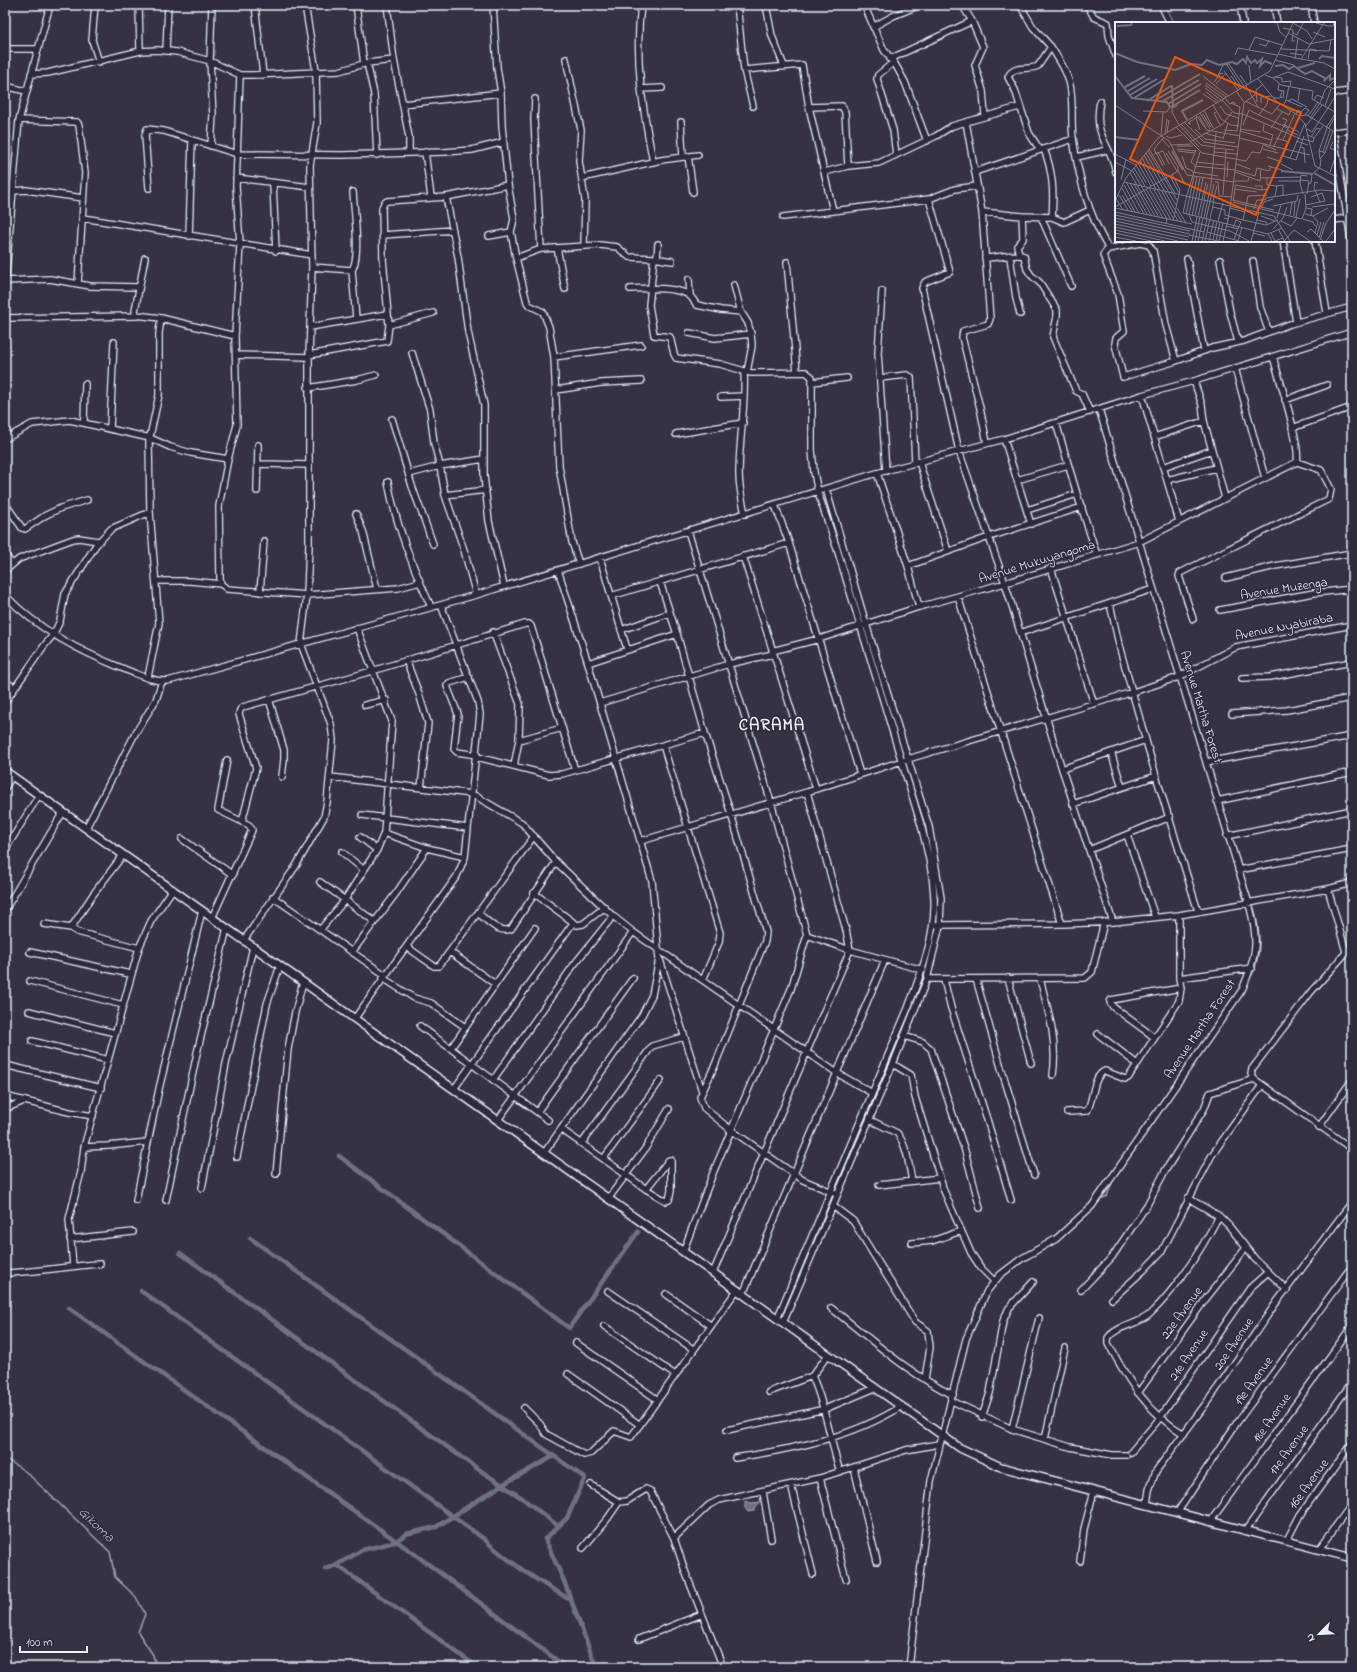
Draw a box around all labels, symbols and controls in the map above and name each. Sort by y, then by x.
inset map [1115,22,1335,242]
street label: Avenue Mukuyangoma [976,535,1098,590]
street label: Avenue Muzenga [1239,573,1329,606]
street label: Avenue Nyabiraba [1233,608,1335,647]
street label: Avenue Martha Forest [1175,648,1227,766]
district label: CARAMA [739,713,805,738]
street label: Avenue Martha Forest [1159,975,1241,1083]
street label: 22e Avenue [1156,1283,1208,1343]
street label: 20e Avenue [1209,1314,1259,1374]
street label: 21e Avenue [1165,1325,1213,1385]
street label: 19e Avenue [1230,1353,1278,1409]
street label: 18e Avenue [1248,1389,1296,1447]
street label: 17e Avenue [1264,1421,1314,1479]
street label: 16e Avenue [1284,1455,1334,1513]
water label: Gikoma [73,1502,119,1548]
north arrow [1299,1614,1339,1654]
scale bar [20,1628,87,1654]
text: N [1302,1631,1320,1644]
text: 100 m [26,1634,53,1652]

